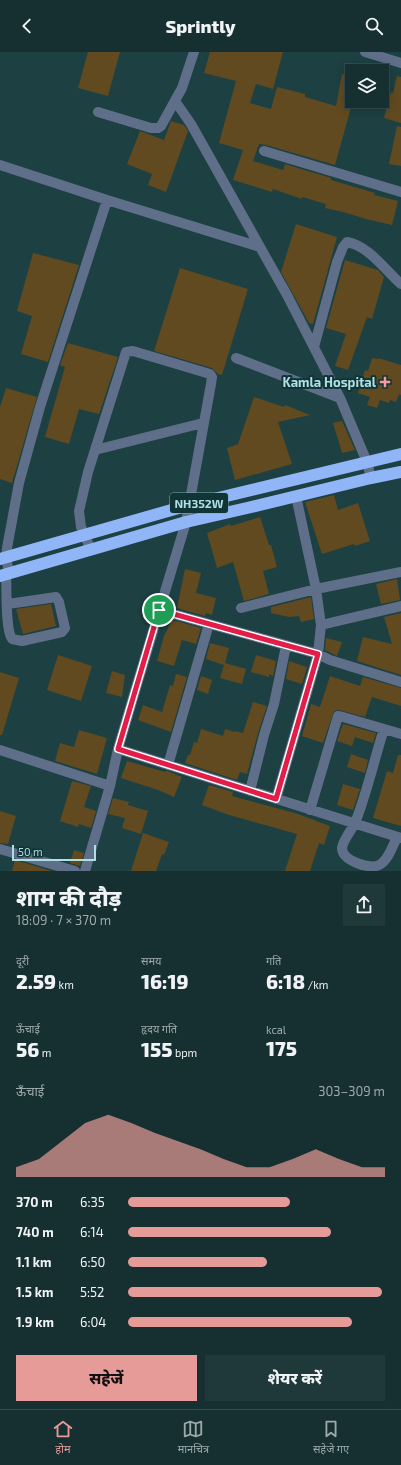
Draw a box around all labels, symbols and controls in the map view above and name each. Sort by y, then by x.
icon: back [16,15,38,37]
text: Sprintly [166,15,235,37]
icon: search [363,15,385,37]
map controls [345,64,389,108]
button: layers [345,64,389,108]
place label: Kamla Hospital [282,374,377,390]
marker: Kamla Hospital [379,376,391,388]
road number: NH352W [170,493,228,513]
pin [142,593,176,627]
icon: arrive [148,599,170,621]
scale bar [12,843,96,862]
text: 50 m [18,845,43,858]
text: शाम की दौड़ [16,884,121,910]
button: share [343,884,385,926]
text: 18:09 · 7 × 370 m [16,912,111,928]
text: दूरी [16,954,29,967]
text: समय [141,954,161,967]
text: गति [266,954,281,967]
text: 2.59 [16,969,56,993]
text: 16:19 [141,969,188,993]
text: 6:18 [266,969,305,993]
text: km [56,978,74,991]
text: /km [305,978,328,991]
text: ऊँचाई [16,1022,40,1035]
text: हृदय गति [141,1022,177,1035]
text: kcal [266,1023,286,1036]
text: 175 [266,1036,297,1060]
text: 56 [16,1037,39,1061]
text: 155 [141,1037,172,1061]
text: m [39,1046,51,1059]
text: bpm [172,1046,197,1059]
text: ऊँचाई [16,1083,44,1099]
text: 303–309 m [318,1083,385,1099]
text: 370 m [16,1194,53,1210]
text: 6:35 [80,1194,105,1210]
text: 740 m [16,1224,54,1240]
text: 6:14 [80,1224,104,1240]
text: 1.1 km [16,1254,51,1270]
text: 6:50 [80,1254,105,1270]
text: 1.5 km [16,1284,54,1300]
text: 5:52 [80,1284,104,1300]
text: 1.9 km [16,1314,54,1330]
text: 6:04 [80,1314,106,1330]
button: सहेजें [16,1355,197,1401]
button: शेयर करें [205,1355,385,1401]
tab: होम [52,1418,74,1457]
tab: मानचित्र [178,1418,209,1457]
tab: सहेजे गए [313,1418,349,1457]

